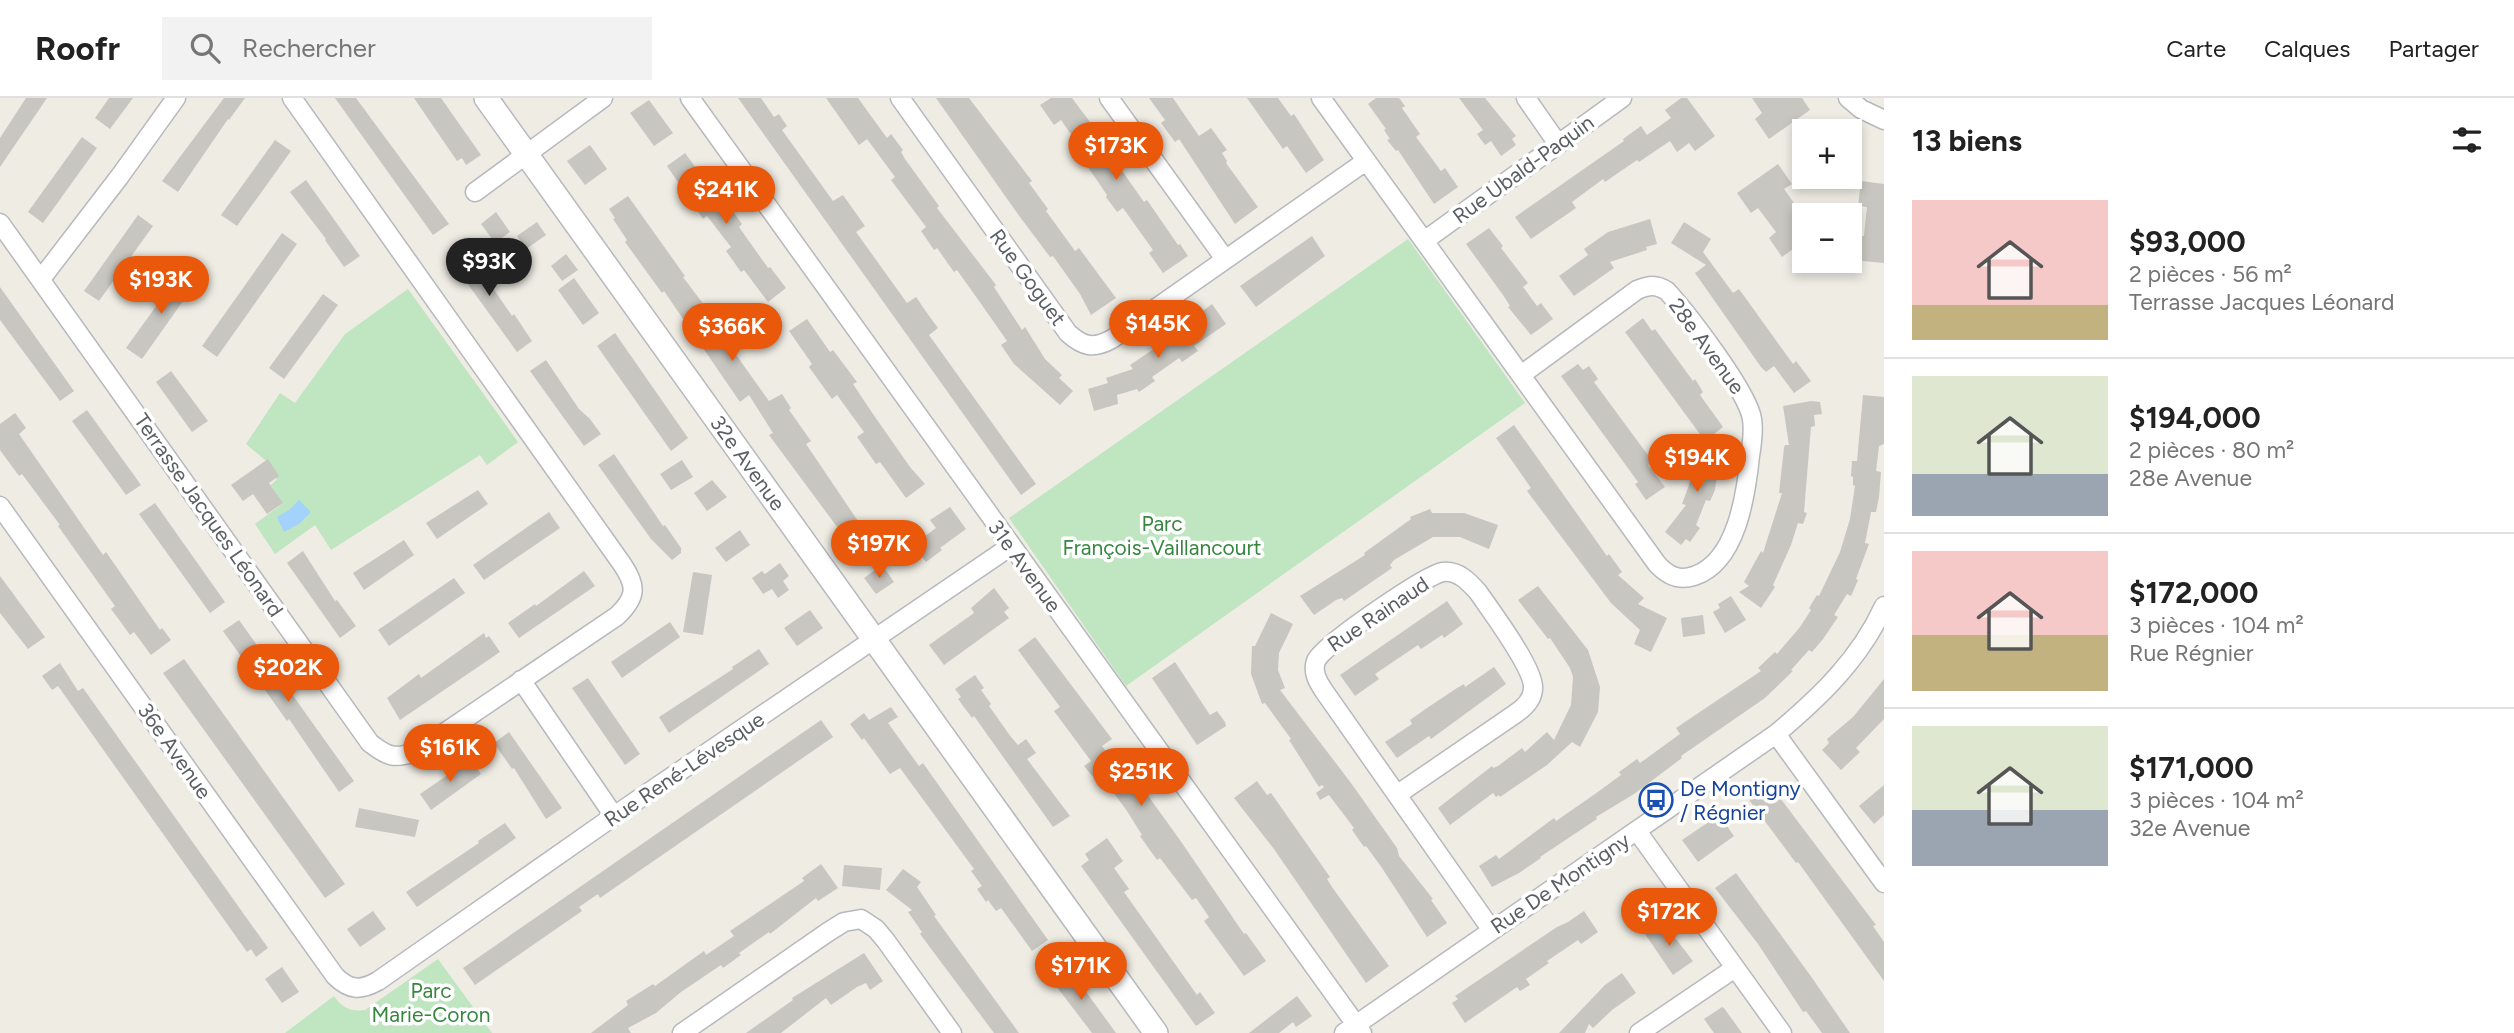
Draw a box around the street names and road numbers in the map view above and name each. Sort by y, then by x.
street label: Rue Ubald-Paquin [1448,109,1598,229]
street label: Rue Goguet [985,224,1071,330]
street label: 28e Avenue [1664,293,1750,399]
street label: Terrasse Jacques Léonard [129,409,289,621]
street label: 32e Avenue [705,411,791,515]
street label: 31e Avenue [983,515,1067,617]
street label: Rue Rainaud [1323,571,1433,657]
street label: 36e Avenue [133,698,217,804]
street label: Rue René-Lévesque [599,706,769,832]
street label: Rue De Montigny [1486,827,1634,939]

